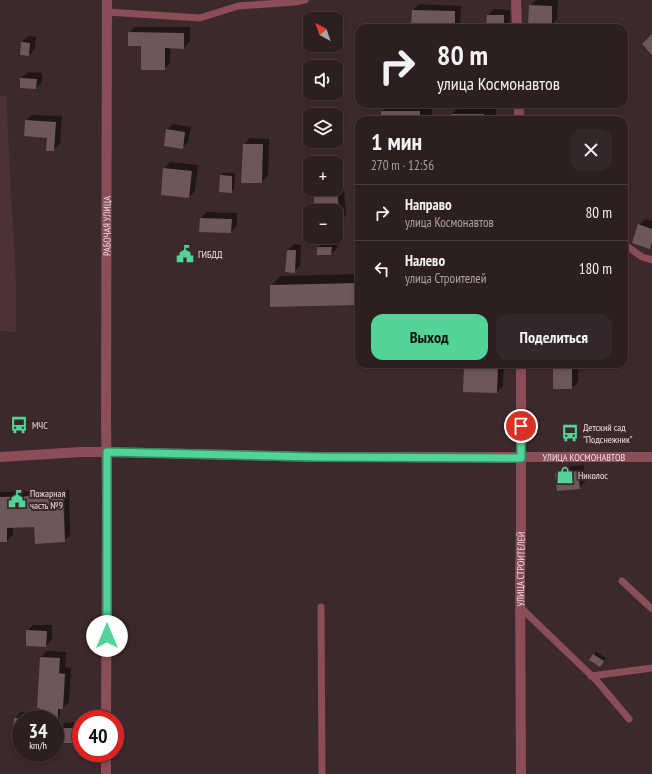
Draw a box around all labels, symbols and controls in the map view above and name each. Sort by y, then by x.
north arrow [303,12,343,52]
map controls [303,12,343,244]
text: 80 m [437,36,488,73]
icon: right [371,40,423,92]
button: sound [303,60,343,100]
text: улица Космонавтов [437,72,560,95]
button: layers [303,108,343,148]
text: 1 мин [371,126,422,157]
button: close [570,129,612,171]
button: + [303,156,343,196]
text: 270 m · 12:56 [371,157,434,174]
text: Направо [405,195,452,214]
street label: РАБОЧАЯ УЛИЦА [100,196,113,256]
icon: right [371,202,393,224]
text: 80 m [586,203,612,222]
button: − [303,204,343,244]
text: улица Космонавтов [405,214,494,231]
public building icon: ГИБДД [175,244,195,264]
place label: ГИБДД [198,248,223,261]
text: Налево [405,251,445,270]
icon: left [371,258,393,280]
text: 180 m [579,259,612,278]
text: улица Строителей [405,270,486,287]
button: Выход [371,314,488,360]
button: Поделиться [496,314,612,360]
pin [504,409,538,443]
bus stop icon: МЧС [9,415,29,435]
icon: arrive [510,415,532,437]
place label: МЧС [32,419,48,432]
place label: Детский сад "Подснежник" [583,421,633,446]
bus stop icon: Детский сад "Подснежник" [560,423,580,443]
street label: УЛИЦА КОСМОНАВТОВ [542,451,625,464]
shop icon: Николос [555,465,575,485]
place label: Николос [578,469,608,482]
place label: Пожарная часть №9 [30,487,66,512]
public building icon: Пожарная часть №9 [7,489,27,509]
street label: УЛИЦА СТРОИТЕЛЕЙ [513,532,527,606]
position arrow [86,615,128,657]
speed limit sign: 40 [72,710,124,762]
text: 34 [28,718,48,744]
text: km/h [29,739,47,752]

